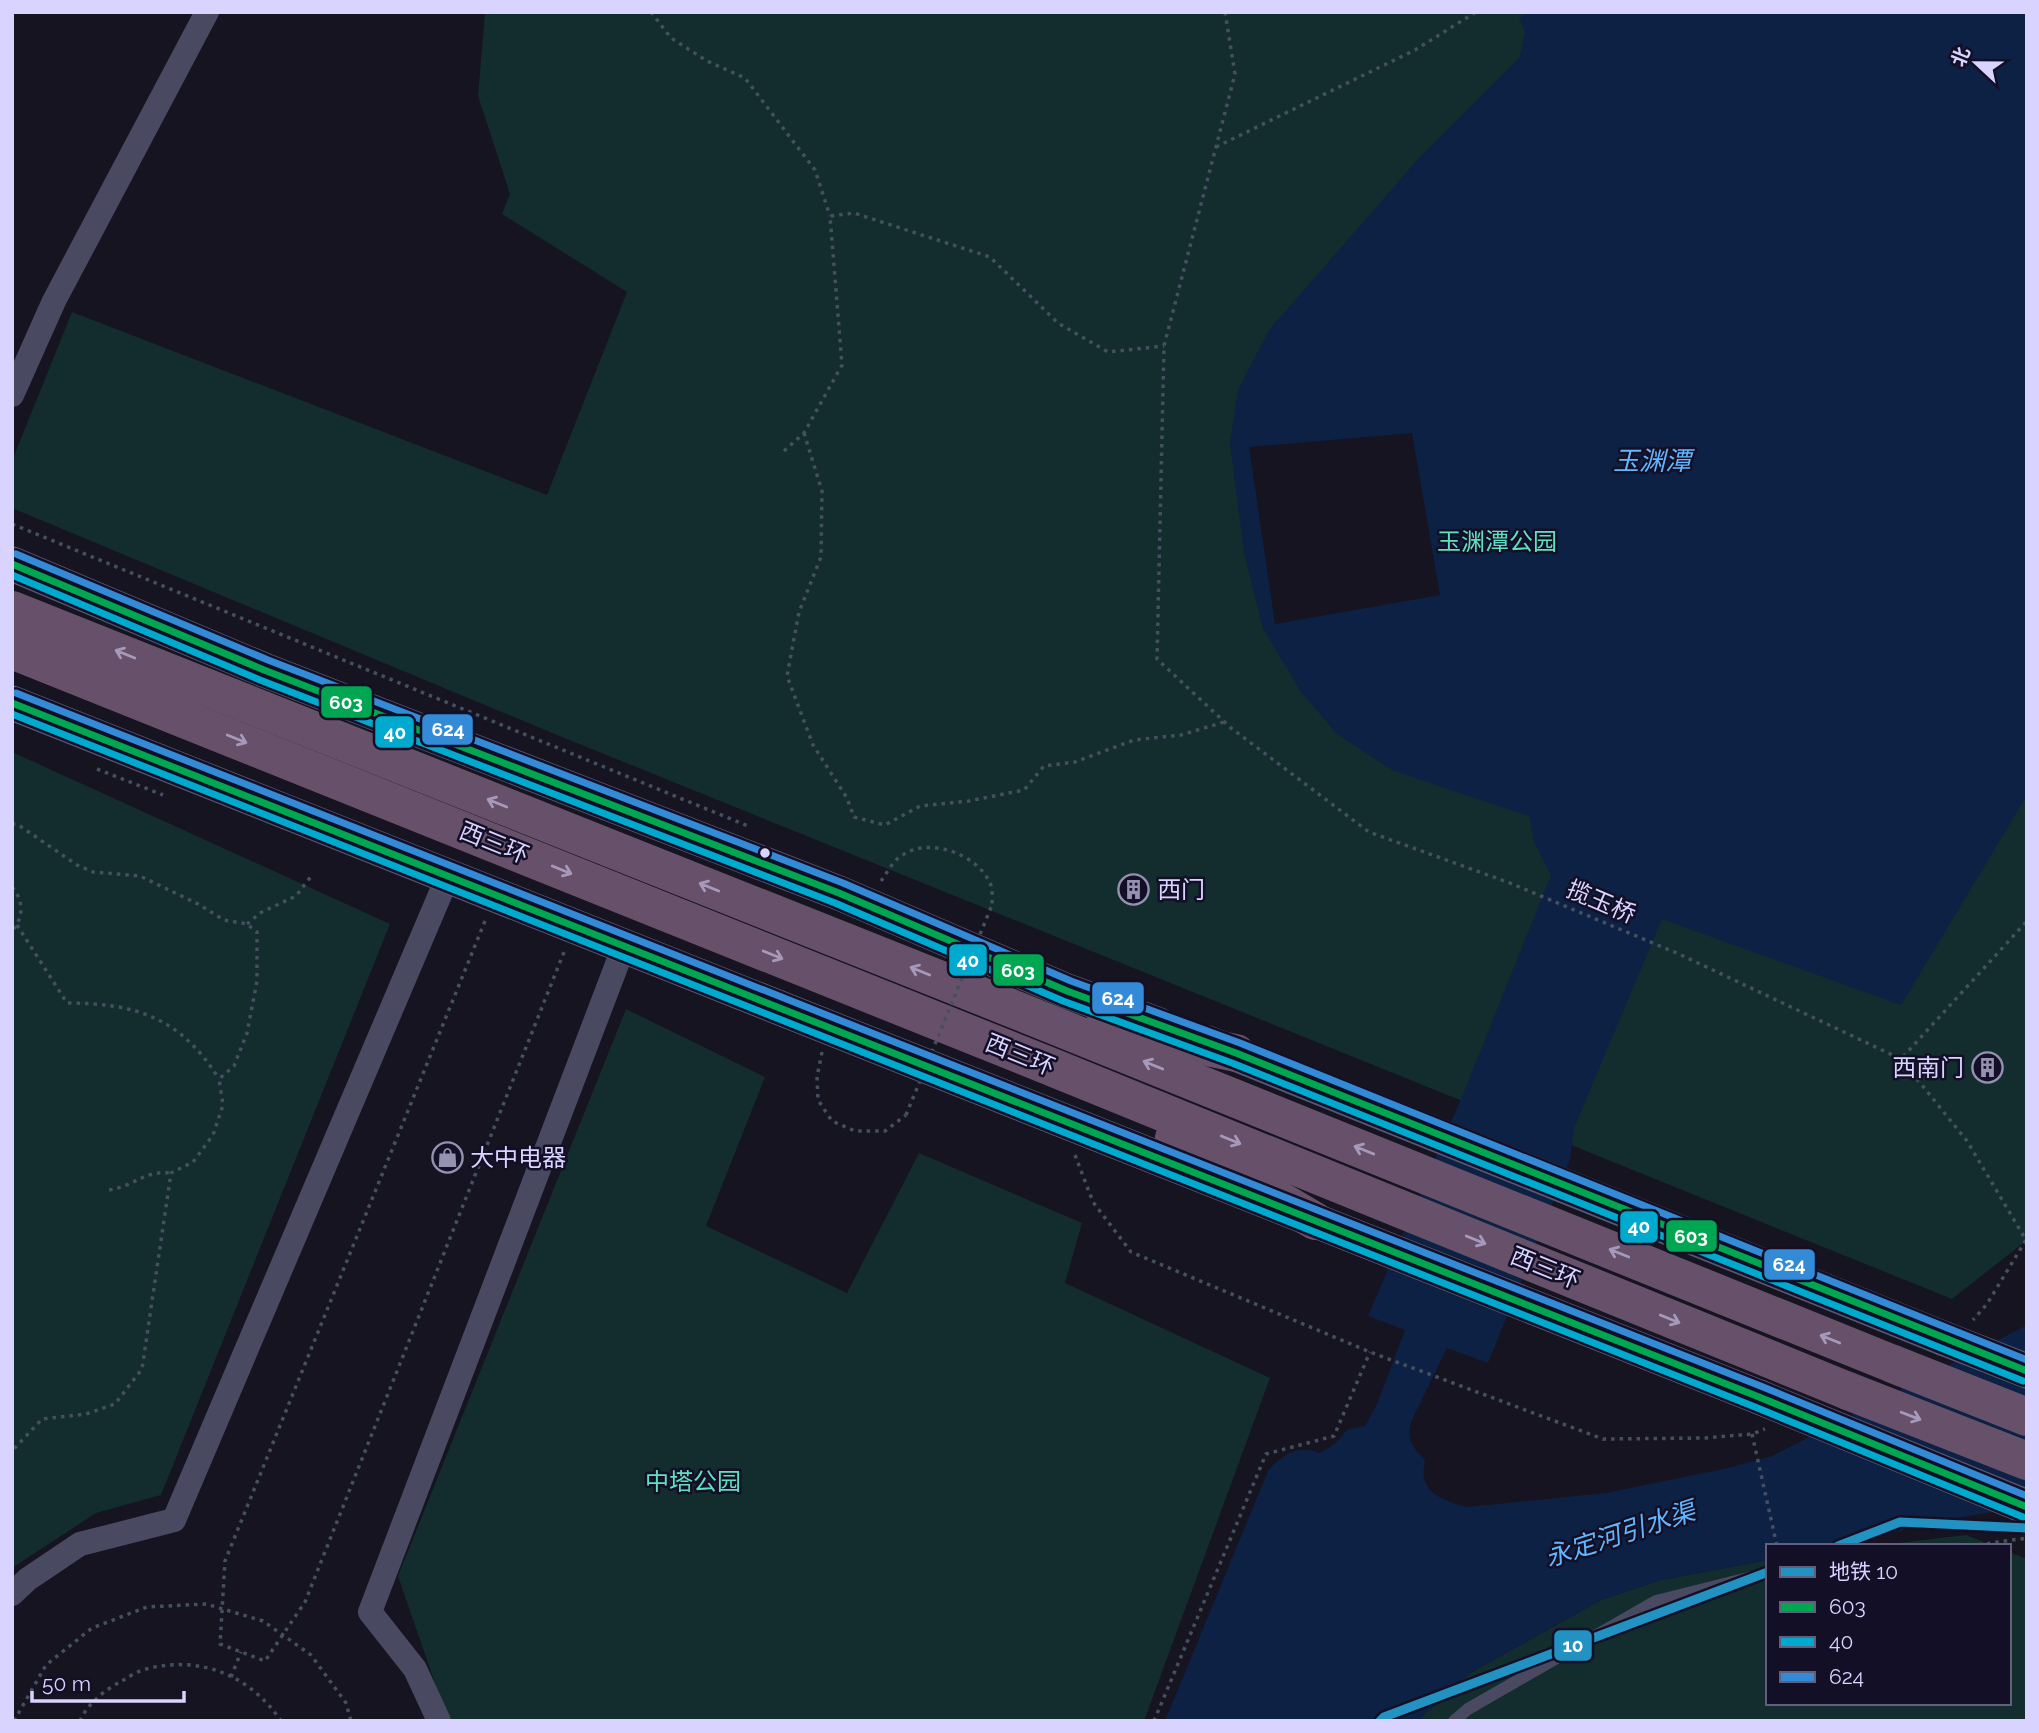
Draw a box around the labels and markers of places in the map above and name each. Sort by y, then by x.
unlabelled marker [758,846,772,860]
building icon: 西门 [1117,873,1151,907]
place label: 西门 [1157,875,1205,904]
building icon: 西南门 [1970,1051,2004,1085]
place label: 西南门 [1892,1053,1964,1082]
shop icon: 大中电器 [430,1141,464,1175]
place label: 大中电器 [470,1143,566,1172]

